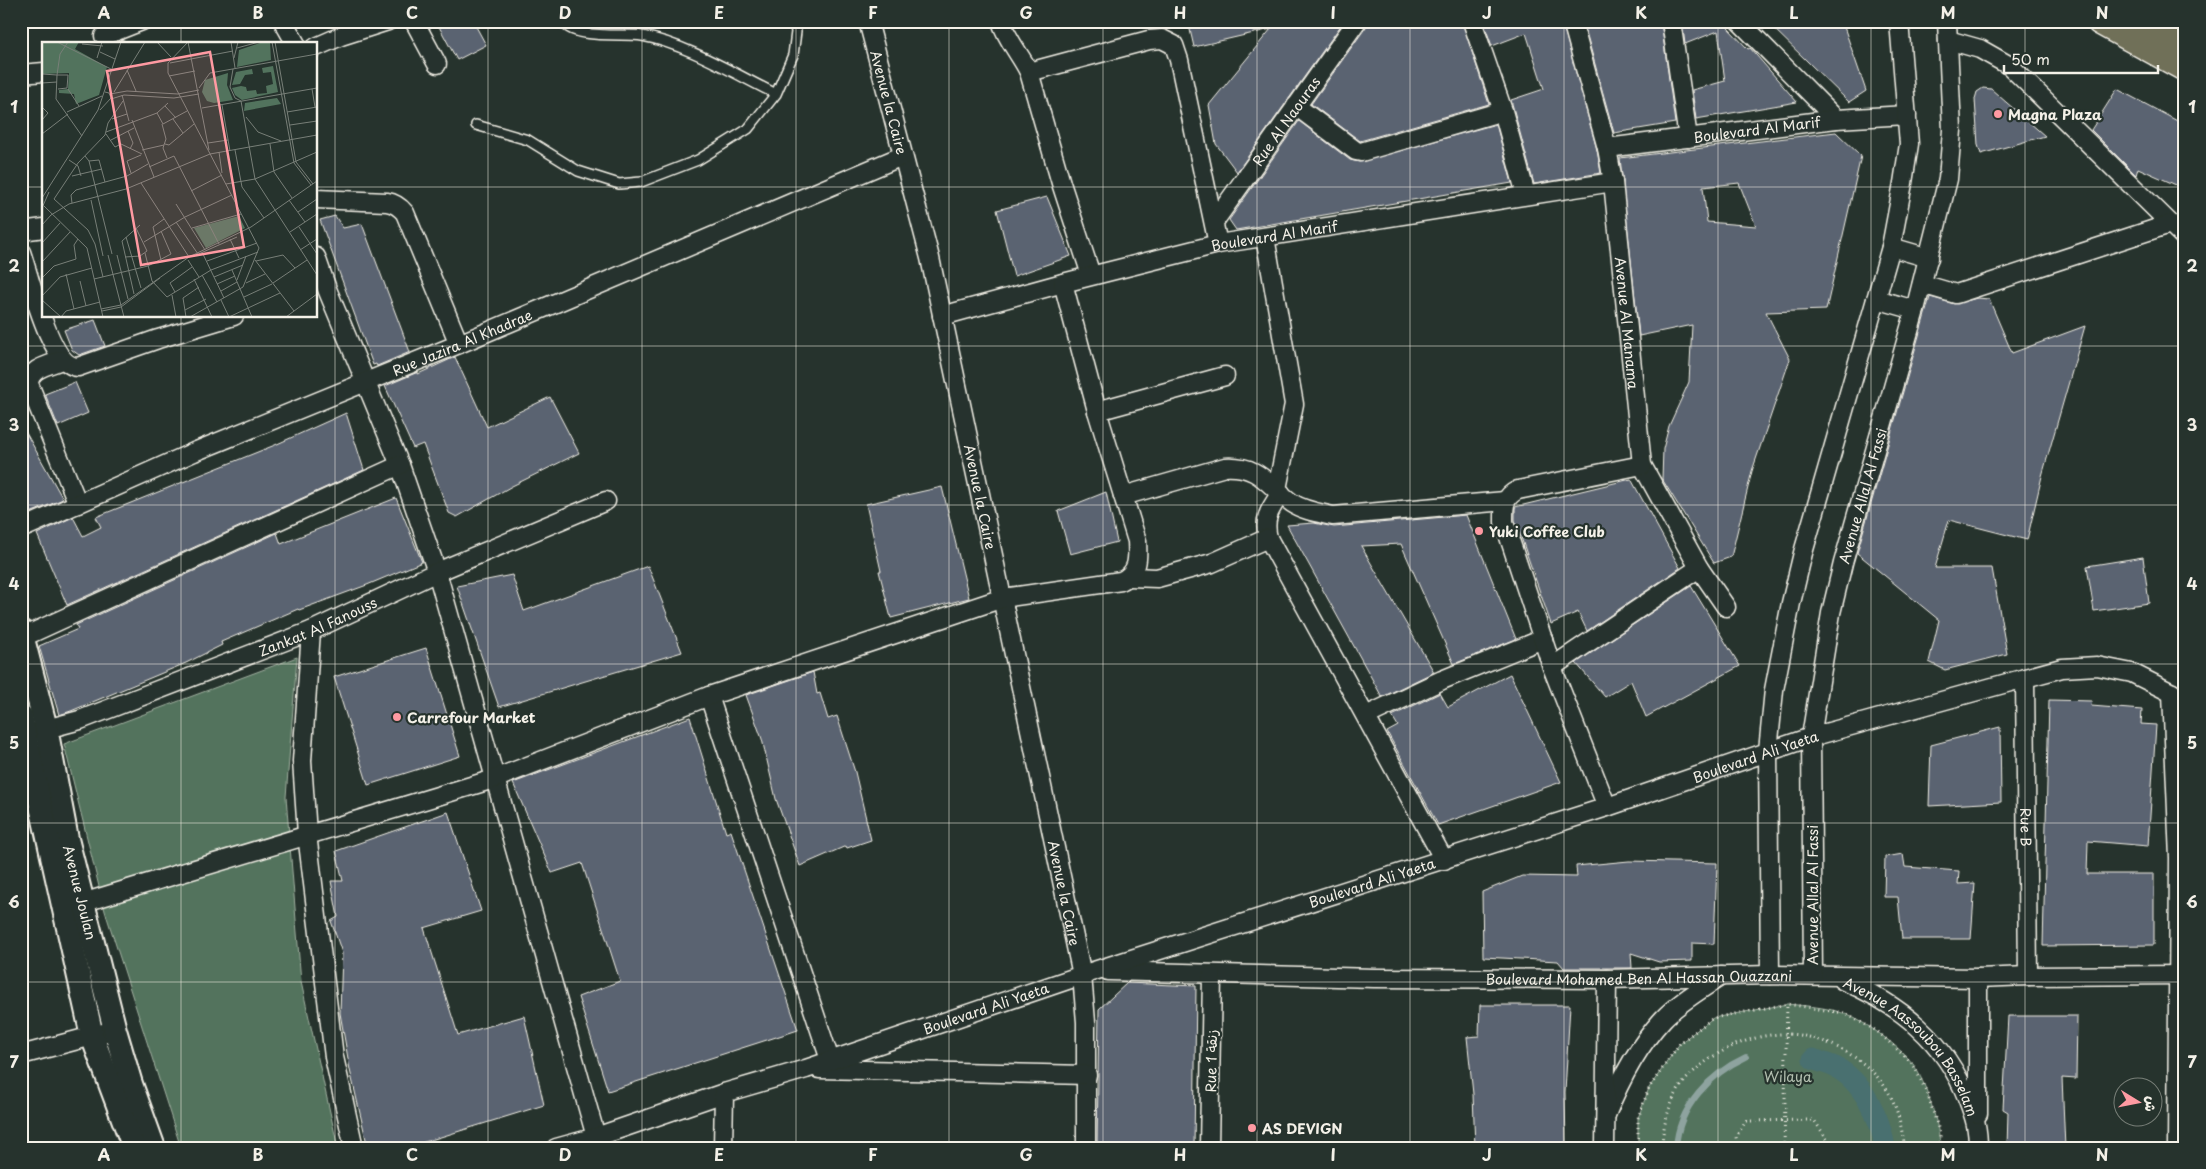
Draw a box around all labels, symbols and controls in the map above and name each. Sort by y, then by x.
text: A [98,0,111,24]
text: B [253,0,264,24]
text: C [406,0,418,24]
text: D [559,0,571,24]
text: E [714,0,724,24]
text: F [868,0,878,24]
text: G [1019,0,1033,24]
text: H [1174,0,1186,24]
text: I [1330,0,1336,24]
text: J [1482,0,1492,24]
text: K [1635,0,1647,24]
text: L [1789,0,1799,24]
text: M [1940,0,1956,24]
text: N [2096,0,2108,24]
inset map [42,42,318,318]
scale bar [2004,42,2157,74]
text: 50 m [2011,47,2050,70]
street label: Avenue la Caire [866,48,913,157]
street label: Rue Al Naouras [1247,72,1325,170]
text: 1 [10,94,18,118]
text: 1 [2188,94,2196,118]
place label: Magna Plaza [2008,104,2102,125]
marker: Magna Plaza [1992,108,2004,120]
street label: Boulevard Al Marif [1692,110,1823,147]
street label: Boulevard Al Marif [1209,215,1340,256]
text: 2 [8,253,20,277]
text: 2 [2186,253,2198,277]
street label: Avenue Al Manama [1610,256,1645,390]
street label: Rue Jazira Al Khadrae [389,304,535,381]
text: 3 [9,412,19,436]
text: 3 [2187,412,2197,436]
street label: Avenue Allal Al Fassi [1833,425,1891,566]
street label: Avenue la Caire [959,442,1002,551]
place label: Yuki Coffee Club [1489,521,1605,542]
marker: Yuki Coffee Club [1473,525,1485,537]
text: 4 [9,571,20,595]
text: 4 [2187,571,2198,595]
street label: Zankat Al Fanouss [255,591,381,661]
place label: Carrefour Market [407,707,536,728]
marker: Carrefour Market [391,711,403,723]
street label: Boulevard Ali Yaeta [1690,725,1821,787]
text: 5 [9,730,19,754]
text: 5 [2187,730,2197,754]
street label: Rue B [2016,808,2037,846]
street label: Avenue Allal Al Fassi [1802,825,1823,965]
street label: Avenue la Caire [1043,838,1086,947]
street label: Avenue Joulan [58,843,102,942]
street label: Boulevard Ali Yaeta [1306,852,1438,912]
text: 6 [8,889,20,913]
text: 6 [2186,889,2198,913]
street label: Boulevard Mohamed Ben Al Hassan Ouazzani [1485,964,1792,989]
street label: Avenue Aassoubou Basselam [1840,971,1984,1119]
street label: Boulevard Ali Yaeta [920,977,1051,1039]
street label: Rue 1 زنقة [1200,1029,1222,1093]
text: 7 [9,1049,19,1073]
text: 7 [2187,1049,2197,1073]
park label: Wilaya [1764,1066,1812,1087]
north arrow [2114,1076,2164,1126]
text: ش [2140,1095,2163,1114]
place label: AS DEVIGN [1262,1118,1342,1139]
marker: AS DEVIGN [1246,1122,1258,1134]
text: A [98,1142,111,1166]
text: B [253,1142,264,1166]
text: C [406,1142,418,1166]
text: D [559,1142,571,1166]
text: E [714,1142,724,1166]
text: F [868,1142,878,1166]
text: G [1019,1142,1033,1166]
text: H [1174,1142,1186,1166]
text: I [1330,1142,1336,1166]
text: J [1482,1142,1492,1166]
text: K [1635,1142,1647,1166]
text: L [1789,1142,1799,1166]
text: M [1940,1142,1956,1166]
text: N [2096,1142,2108,1166]

